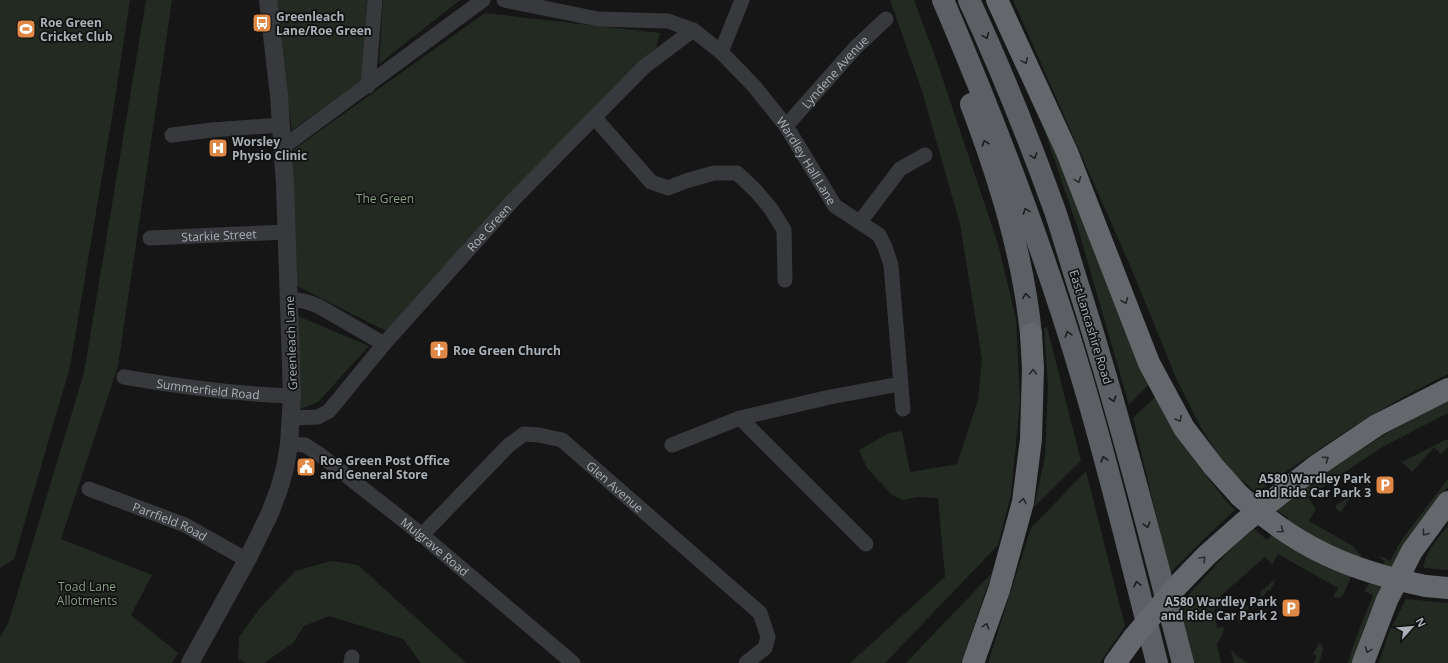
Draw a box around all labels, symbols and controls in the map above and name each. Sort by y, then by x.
place label: Greenleach Lane/Roe Green [276,8,372,39]
bus stop icon: Greenleach Lane/Roe Green [251,12,273,34]
place label: Roe Green Cricket Club [40,14,113,45]
sports icon: Roe Green Cricket Club [15,18,37,40]
street label: Lyndene Avenue [797,31,872,112]
one-way arrow [981,32,989,39]
one-way arrow [1021,57,1029,64]
street label: Wardley Hall Lane [773,113,841,208]
place label: Worsley Physio Clinic [232,133,307,164]
hospital icon: Worsley Physio Clinic [207,137,229,159]
one-way arrow [981,140,990,147]
one-way arrow [1030,152,1038,159]
one-way arrow [1073,176,1081,183]
park label: The Green [356,190,414,207]
street label: Roe Green [463,200,515,255]
one-way arrow [1022,207,1031,214]
street label: Starkie Street [181,225,257,245]
street label: East Lancashire Road [1066,268,1116,386]
one-way arrow [1022,292,1031,299]
street label: Greenleach Lane [281,295,301,390]
one-way arrow [1120,297,1128,304]
one-way arrow [1064,331,1073,338]
church icon: Roe Green Church [428,339,450,361]
place label: Roe Green Church [453,342,561,359]
one-way arrow [1029,369,1037,375]
street label: Summerfield Road [155,374,260,403]
one-way arrow [1108,396,1117,403]
one-way arrow [1174,415,1181,422]
place label: Roe Green Post Office and General Store [320,452,450,483]
one-way arrow [1101,455,1109,462]
public building icon: Roe Green Post Office and General Store [295,456,317,478]
street label: Glen Avenue [583,457,648,516]
one-way arrow [1321,457,1328,464]
place label: A580 Wardley Park and Ride Car Park 3 [1255,470,1372,501]
parking icon: A580 Wardley Park and Ride Car Park 3 [1374,474,1396,496]
street label: Parrfield Road [130,498,210,544]
one-way arrow [1018,498,1026,505]
street label: Mulgrave Road [397,513,473,580]
one-way arrow [1142,521,1151,528]
one-way arrow [1277,525,1284,532]
one-way arrow [1422,529,1430,536]
one-way arrow [1198,556,1206,564]
park label: Toad Lane Allotments [57,578,117,609]
one-way arrow [1134,581,1142,588]
place label: A580 Wardley Park and Ride Car Park 2 [1161,593,1278,624]
parking icon: A580 Wardley Park and Ride Car Park 2 [1280,597,1302,619]
north arrow [1392,607,1432,647]
text: N [1413,615,1430,630]
one-way arrow [982,623,990,630]
one-way arrow [1365,646,1373,653]

